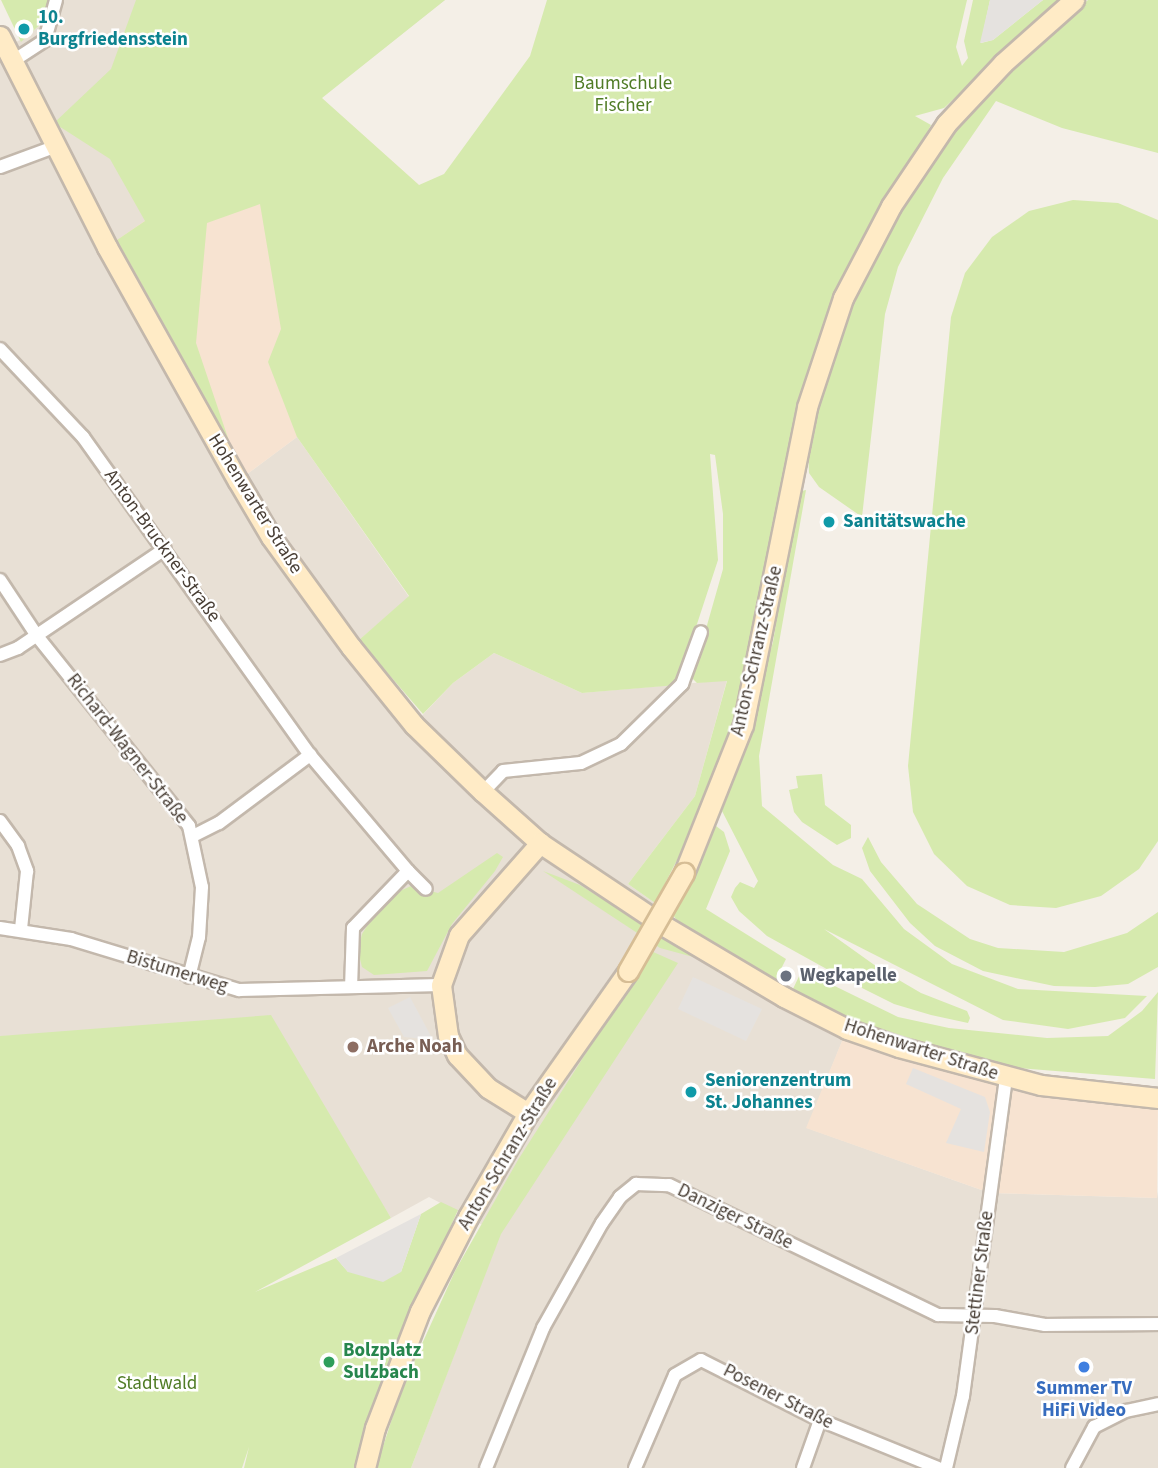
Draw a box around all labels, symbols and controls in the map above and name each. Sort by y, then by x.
place label: 10. Burgfriedensstein [38,7,188,51]
marker: 10. Burgfriedensstein [16,21,32,37]
park label: Baumschule Fischer [574,73,672,117]
street label: Hohenwarter Straße [203,430,307,578]
street label: Anton-Bruckner-Straße [99,465,225,627]
place label: Sanitätswache [843,511,966,533]
marker: Sanitätswache [821,514,837,530]
street label: Anton-Schranz-Straße [726,564,788,738]
street label: Richard-Wagner-Straße [61,669,193,829]
street label: Bistumerweg [124,946,230,998]
place label: Wegkapelle [800,965,897,987]
marker: Wegkapelle [778,968,794,984]
street label: Hohenwarter Straße [841,1014,1001,1086]
place label: Arche Noah [367,1036,462,1058]
marker: Arche Noah [345,1039,361,1055]
place label: Seniorenzentrum St. Johannes [705,1070,851,1114]
street label: Anton-Schranz-Straße [453,1074,563,1234]
marker: Seniorenzentrum St. Johannes [683,1084,699,1100]
street label: Danziger Straße [673,1179,797,1255]
street label: Stettiner Straße [961,1210,999,1336]
place label: Bolzplatz Sulzbach [343,1340,421,1384]
marker: Bolzplatz Sulzbach [321,1354,337,1370]
marker: Summer TV HiFi Video [1076,1359,1092,1375]
street label: Posener Straße [719,1360,837,1434]
park label: Stadtwald [117,1373,197,1395]
place label: Summer TV HiFi Video [1036,1378,1132,1422]

